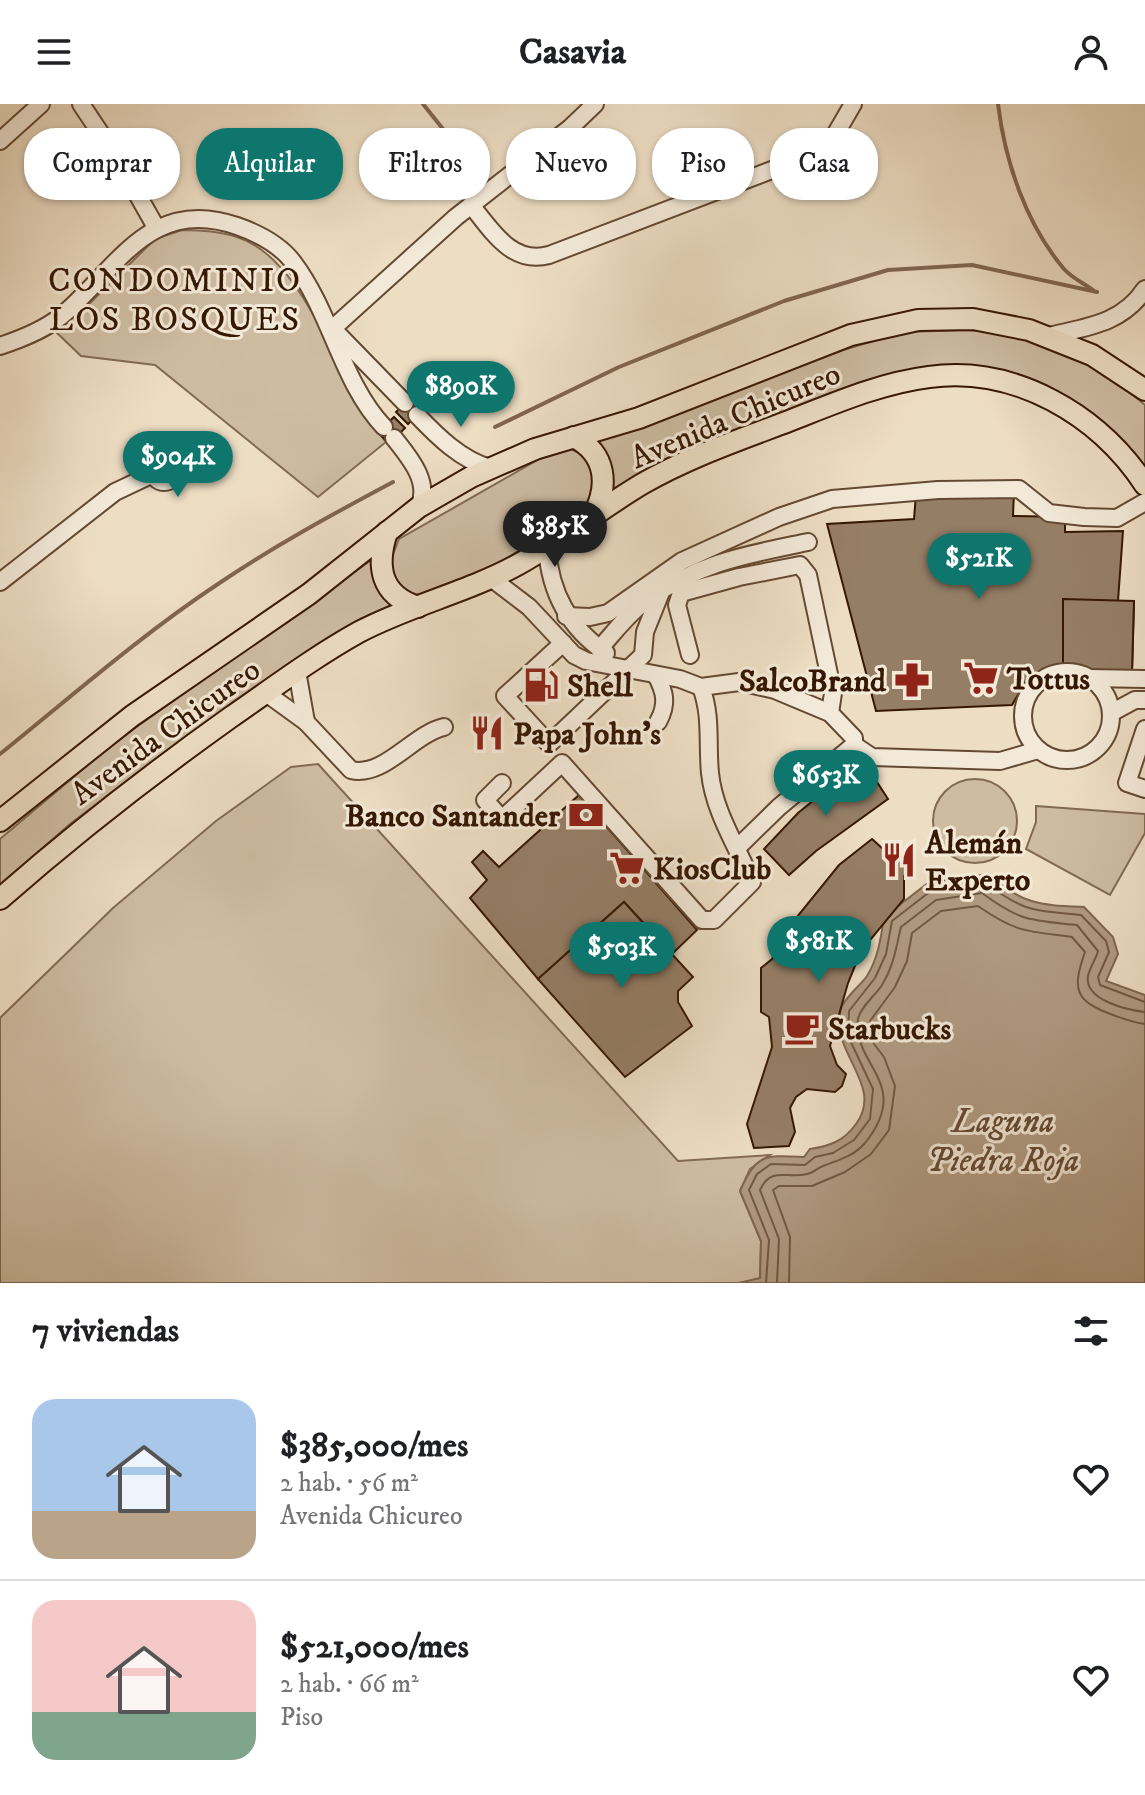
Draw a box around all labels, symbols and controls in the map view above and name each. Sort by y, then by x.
icon: menu [32,30,76,74]
text: Casavia [519,30,626,75]
icon: person [1069,30,1113,74]
chip: Comprar [24,128,180,200]
chip: Alquilar [196,128,343,200]
chip: Filtros [359,128,490,200]
chip: Nuevo [506,128,636,200]
chip: Piso [652,128,754,200]
chip: Casa [770,128,878,200]
district label: CONDOMINIO LOS BOSQUES [48,260,302,341]
street label: Avenida Chicureo [625,355,847,479]
pin: $890K [405,361,517,429]
text: $890K [425,370,497,403]
pin: $904K [122,431,234,499]
text: $904K [141,440,215,473]
pin: $385K [499,501,611,569]
text: $385K [521,510,589,543]
pin: $521K [923,533,1035,601]
text: $521K [945,542,1013,575]
street label: Avenida Chicureo [64,650,269,815]
supermarket icon: Tottus [962,659,1000,697]
place label: Tottus [1006,660,1090,700]
pharmacy icon: SalcoBrand [893,661,931,699]
place label: SalcoBrand [739,662,887,702]
fuel station icon: Shell [522,666,560,704]
place label: Shell [567,667,633,707]
restaurant icon: Papa John's [468,714,506,752]
place label: Papa John's [513,715,661,755]
pin: $653K [770,750,882,818]
text: $653K [792,759,860,792]
bank icon: Banco Santander [567,796,605,834]
place label: Banco Santander [345,797,561,837]
place label: Alemán Experto [924,824,1030,901]
restaurant icon: Alemán Experto [880,841,918,879]
supermarket icon: KiosClub [608,849,646,887]
place label: KiosClub [653,850,771,890]
pin: $581K [763,916,875,984]
pin: $503K [566,922,678,990]
text: $581K [785,925,853,958]
text: $503K [587,931,657,964]
cafe icon: Starbucks [783,1009,821,1047]
place label: Starbucks [828,1010,952,1050]
water label: Laguna Piedra Roja [927,1101,1079,1182]
icon: filters [1069,1309,1113,1353]
text: 7 viviendas [32,1310,179,1352]
text: $385,000/mes [280,1425,468,1467]
icon: home [96,1431,192,1527]
icon: heart [1069,1457,1113,1501]
text: 2 hab. · 56 m² [280,1467,418,1500]
text: Avenida Chicureo [280,1500,463,1533]
text: $521,000/mes [280,1626,469,1668]
icon: home [96,1632,192,1728]
icon: heart [1069,1658,1113,1702]
text: 2 hab. · 66 m² [280,1668,419,1701]
text: Piso [280,1701,323,1734]

